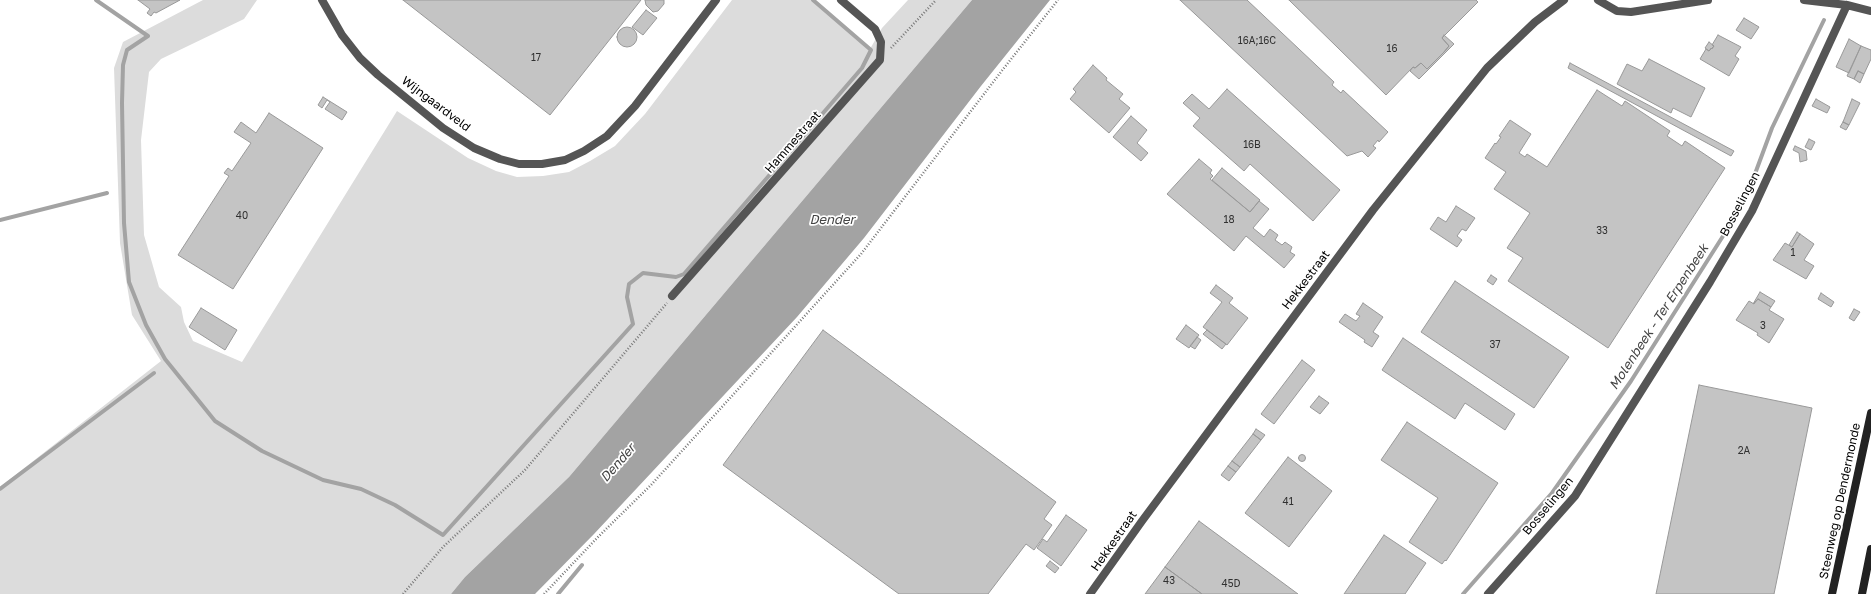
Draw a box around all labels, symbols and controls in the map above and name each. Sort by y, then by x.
house number: 16A;16C [1238,35,1276,47]
house number: 16 [1387,43,1397,55]
house number: 17 [531,52,541,64]
street label: Wijngaardveld [399,73,473,135]
street label: Hammestraat [762,108,824,176]
house number: 16B [1243,139,1261,151]
street label: Bosselingen [1717,169,1763,239]
house number: 40 [236,210,248,222]
water label: Dender [809,212,855,228]
house number: 18 [1224,214,1234,226]
house number: 33 [1596,225,1608,237]
water label: Molenbeek - Ter Erpenbeek [1606,241,1712,393]
house number: 1 [1791,247,1795,259]
street label: Hekkestraat [1279,248,1333,312]
house number: 3 [1760,320,1766,332]
house number: 37 [1489,339,1501,351]
street label: Steenweg op Dendermonde [1816,422,1864,580]
water label: Dender [597,441,639,485]
house number: 2A [1738,445,1750,457]
street label: Bosselingen [1520,474,1576,538]
house number: 41 [1283,496,1293,508]
street label: Hekkestraat [1088,508,1140,574]
house number: 43 [1163,575,1175,587]
house number: 45D [1222,578,1240,590]

